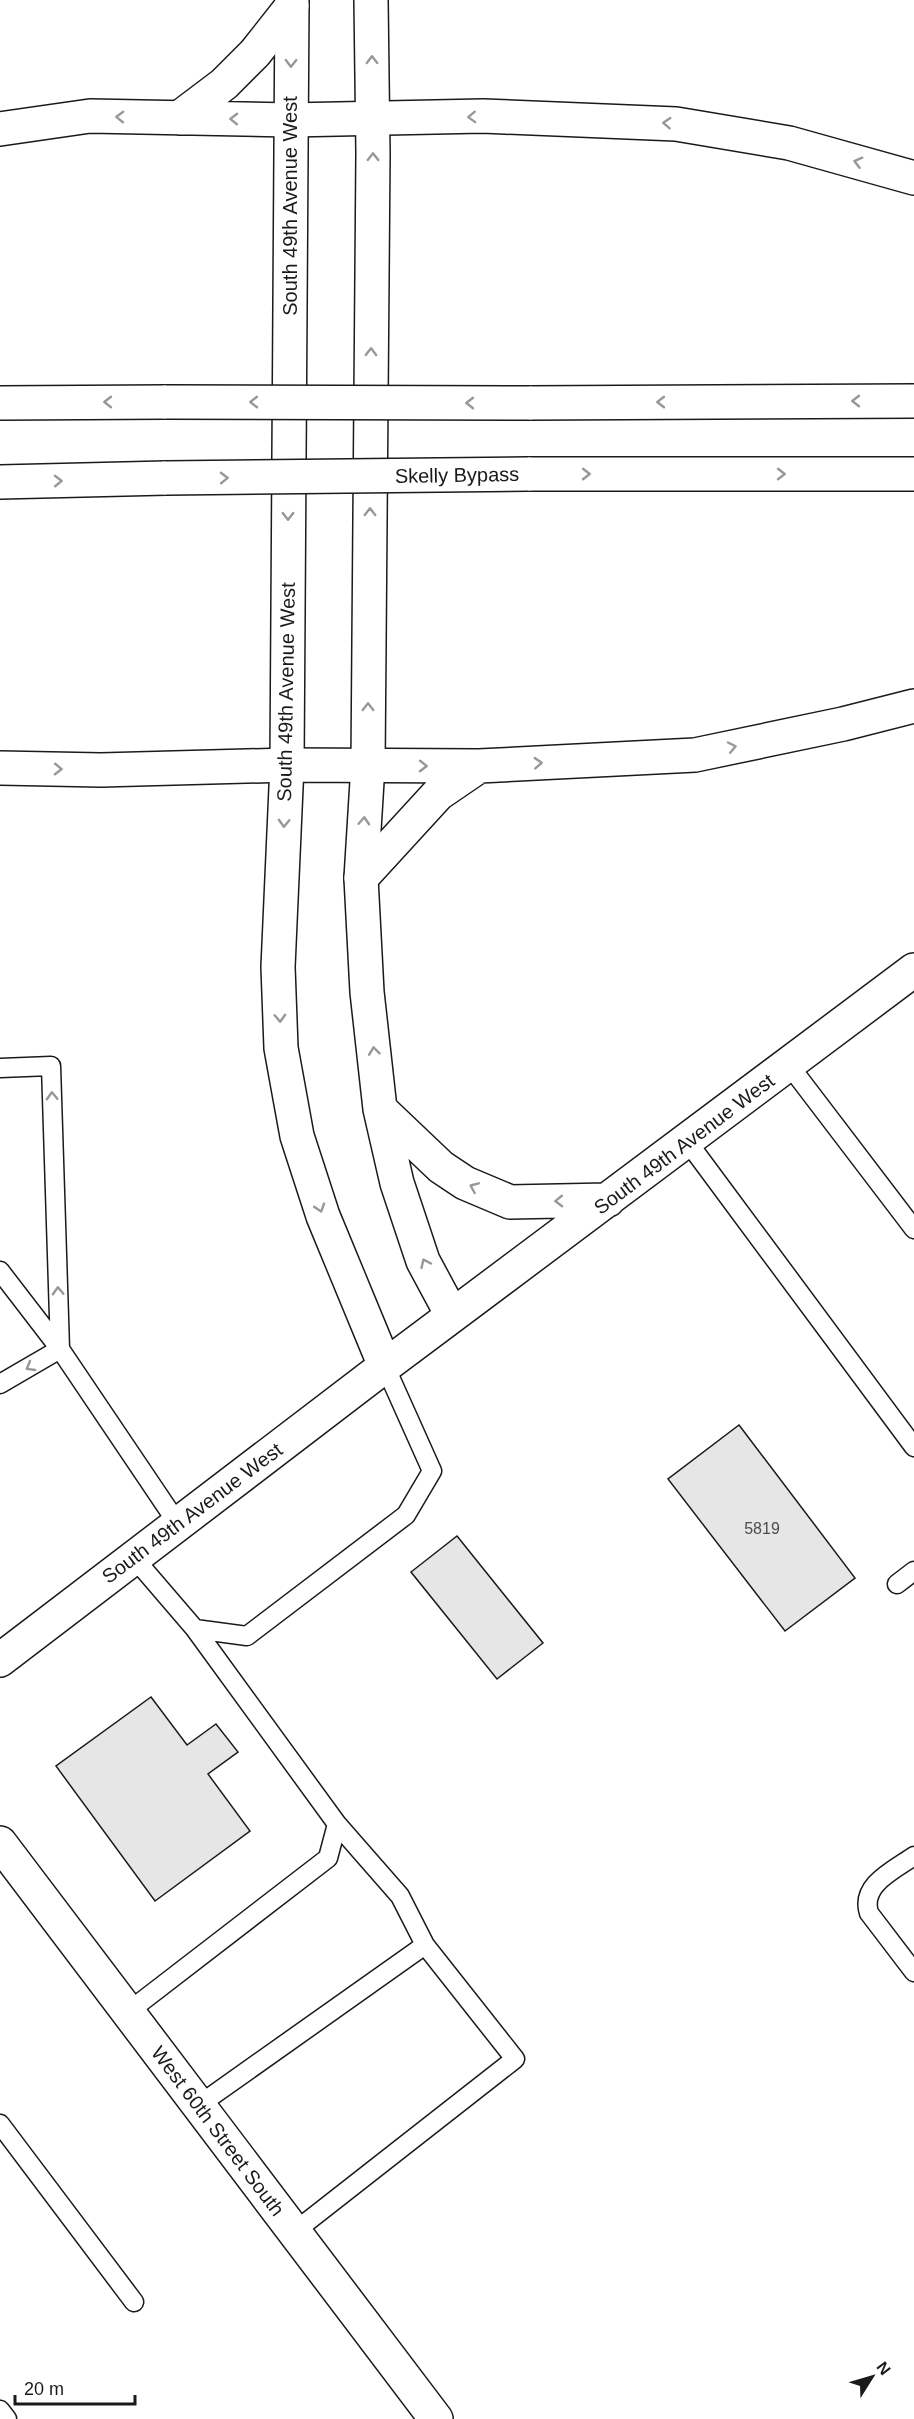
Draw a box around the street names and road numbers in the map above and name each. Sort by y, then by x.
street label: South 49th Avenue West [279,96,301,316]
street label: Skelly Bypass [395,463,519,487]
street label: South 49th Avenue West [273,582,299,802]
street label: South 49th Avenue West [590,1069,779,1219]
street label: South 49th Avenue West [98,1438,287,1588]
street label: West 60th Street South [147,2042,289,2220]

